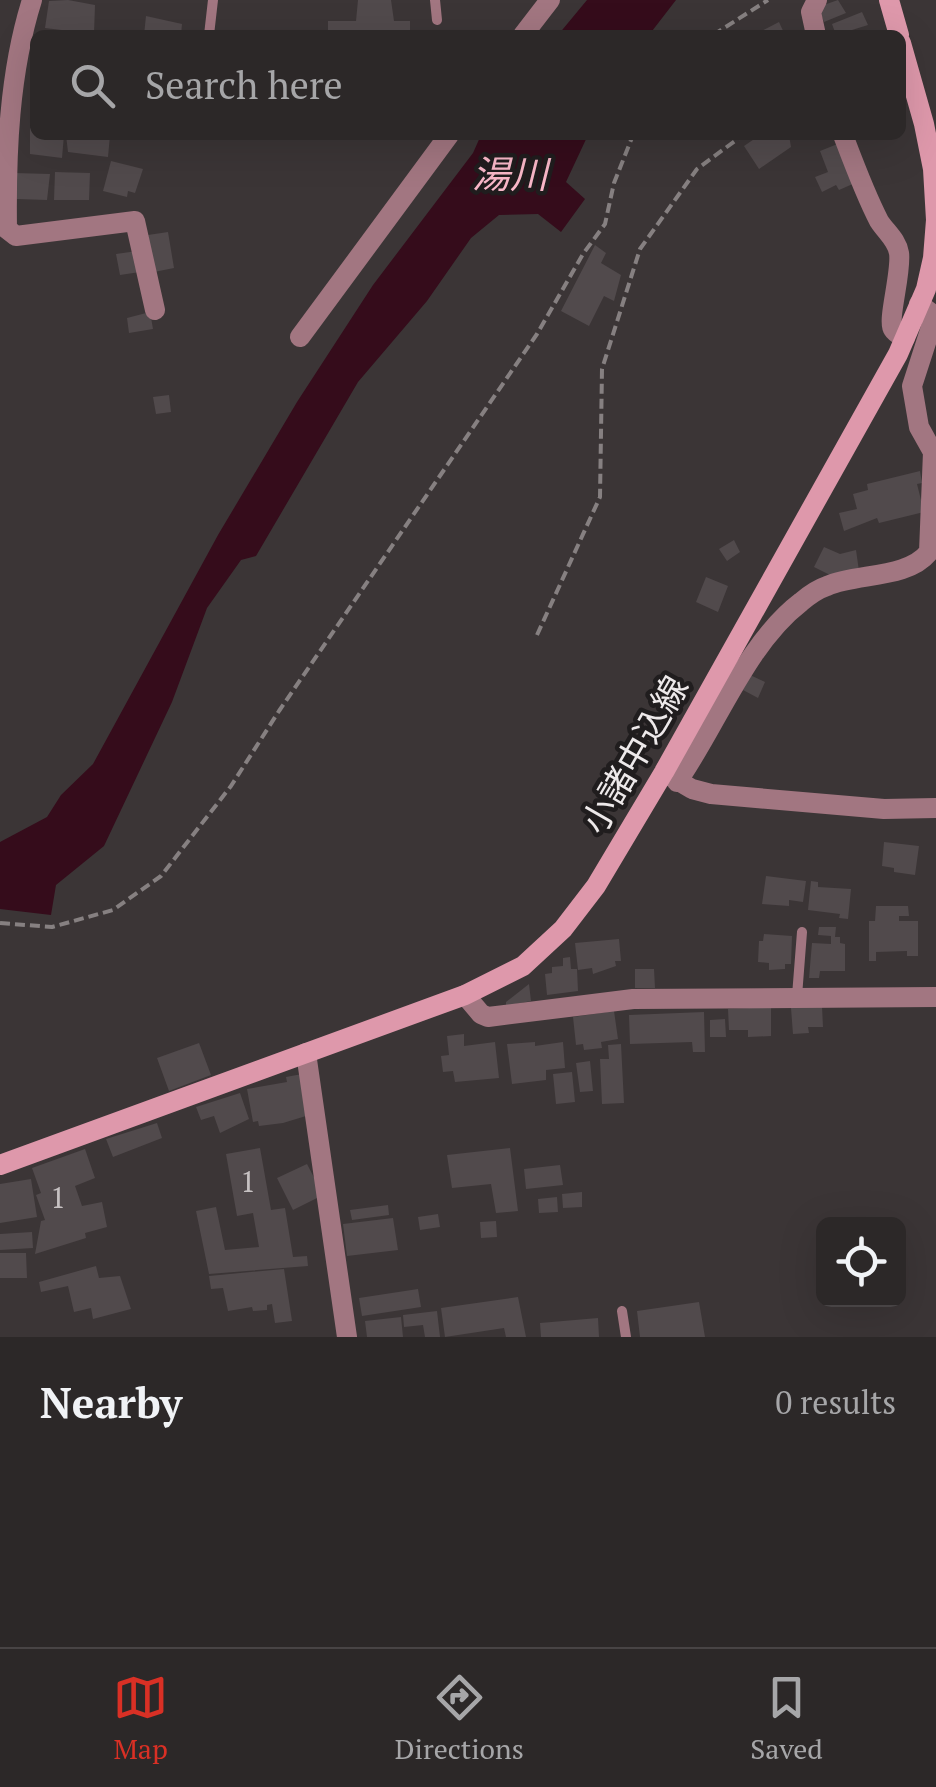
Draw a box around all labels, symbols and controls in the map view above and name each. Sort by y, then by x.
search box [30,30,906,140]
icon: search [65,58,120,113]
text: Search here [145,60,343,110]
water label: 湯川 [472,149,552,199]
street label: 小諸中込線 [570,667,698,842]
house number: 1 [240,1161,256,1201]
house number: 1 [50,1177,66,1217]
map controls [816,1217,906,1307]
button: locate [816,1217,906,1307]
text: Nearby [40,1374,182,1430]
text: 0 results [775,1381,896,1423]
tab: Map [113,1670,168,1767]
tab: Directions [395,1670,524,1767]
tab: Saved [750,1670,823,1767]

